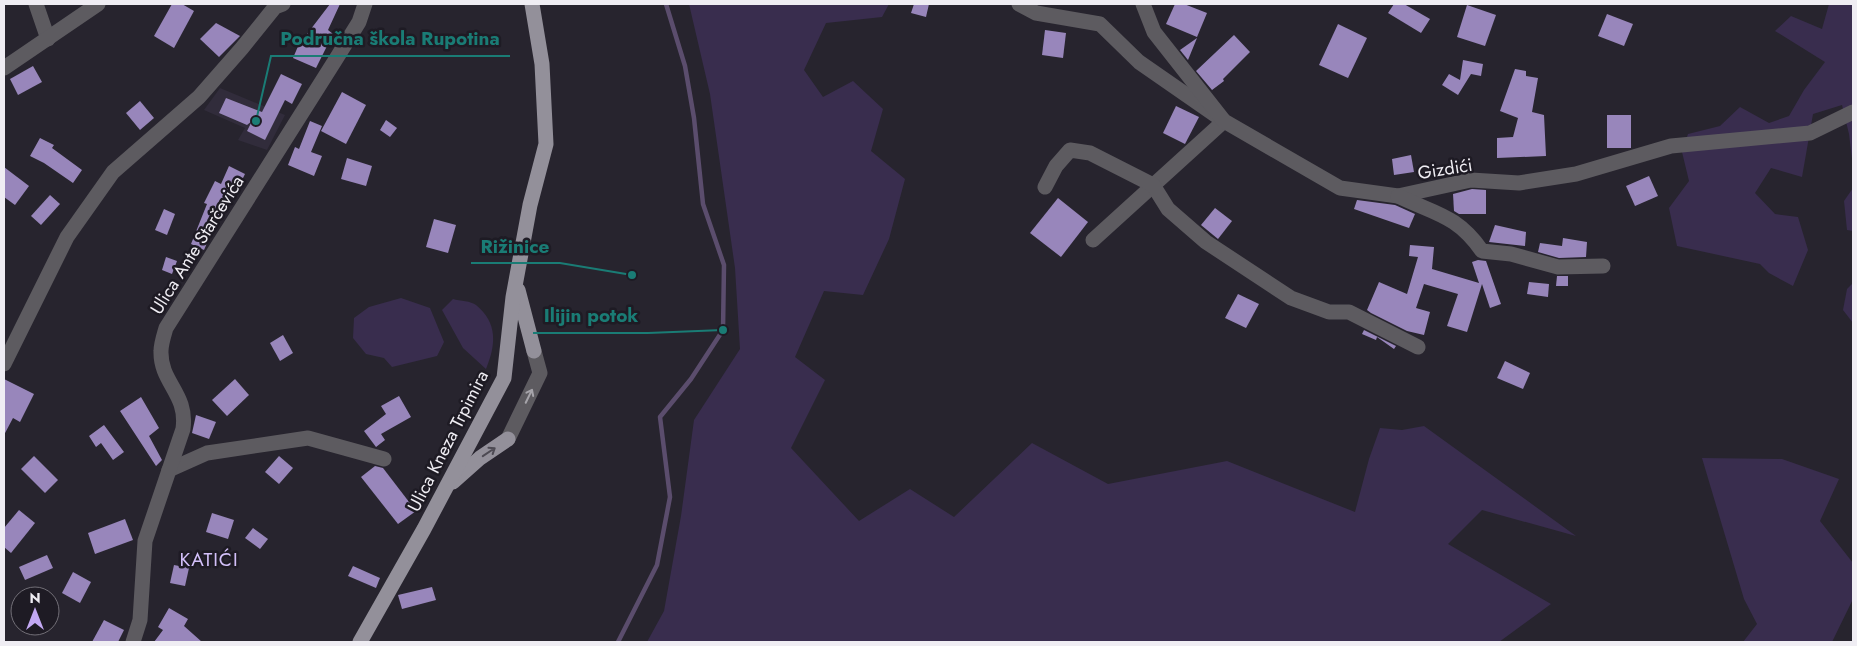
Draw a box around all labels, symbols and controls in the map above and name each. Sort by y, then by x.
callout: Područna škola Rupotina [271,22,510,56]
text: Područna škola Rupotina [280,25,500,52]
street label: Gizdići [1416,152,1474,186]
street label: Ulica Ante Starčevića [144,171,250,319]
callout: Rižinice [471,229,560,263]
text: Rižinice [480,233,550,260]
callout: Ilijin potok [533,299,648,333]
text: Ilijin potok [544,302,638,329]
street label: Ulica Kneza Trpimira [401,366,495,516]
one-way arrow [525,389,534,404]
one-way arrow [481,447,495,457]
district label: KATIĆI [179,546,239,573]
north arrow [10,586,60,636]
text: N [29,588,41,608]

